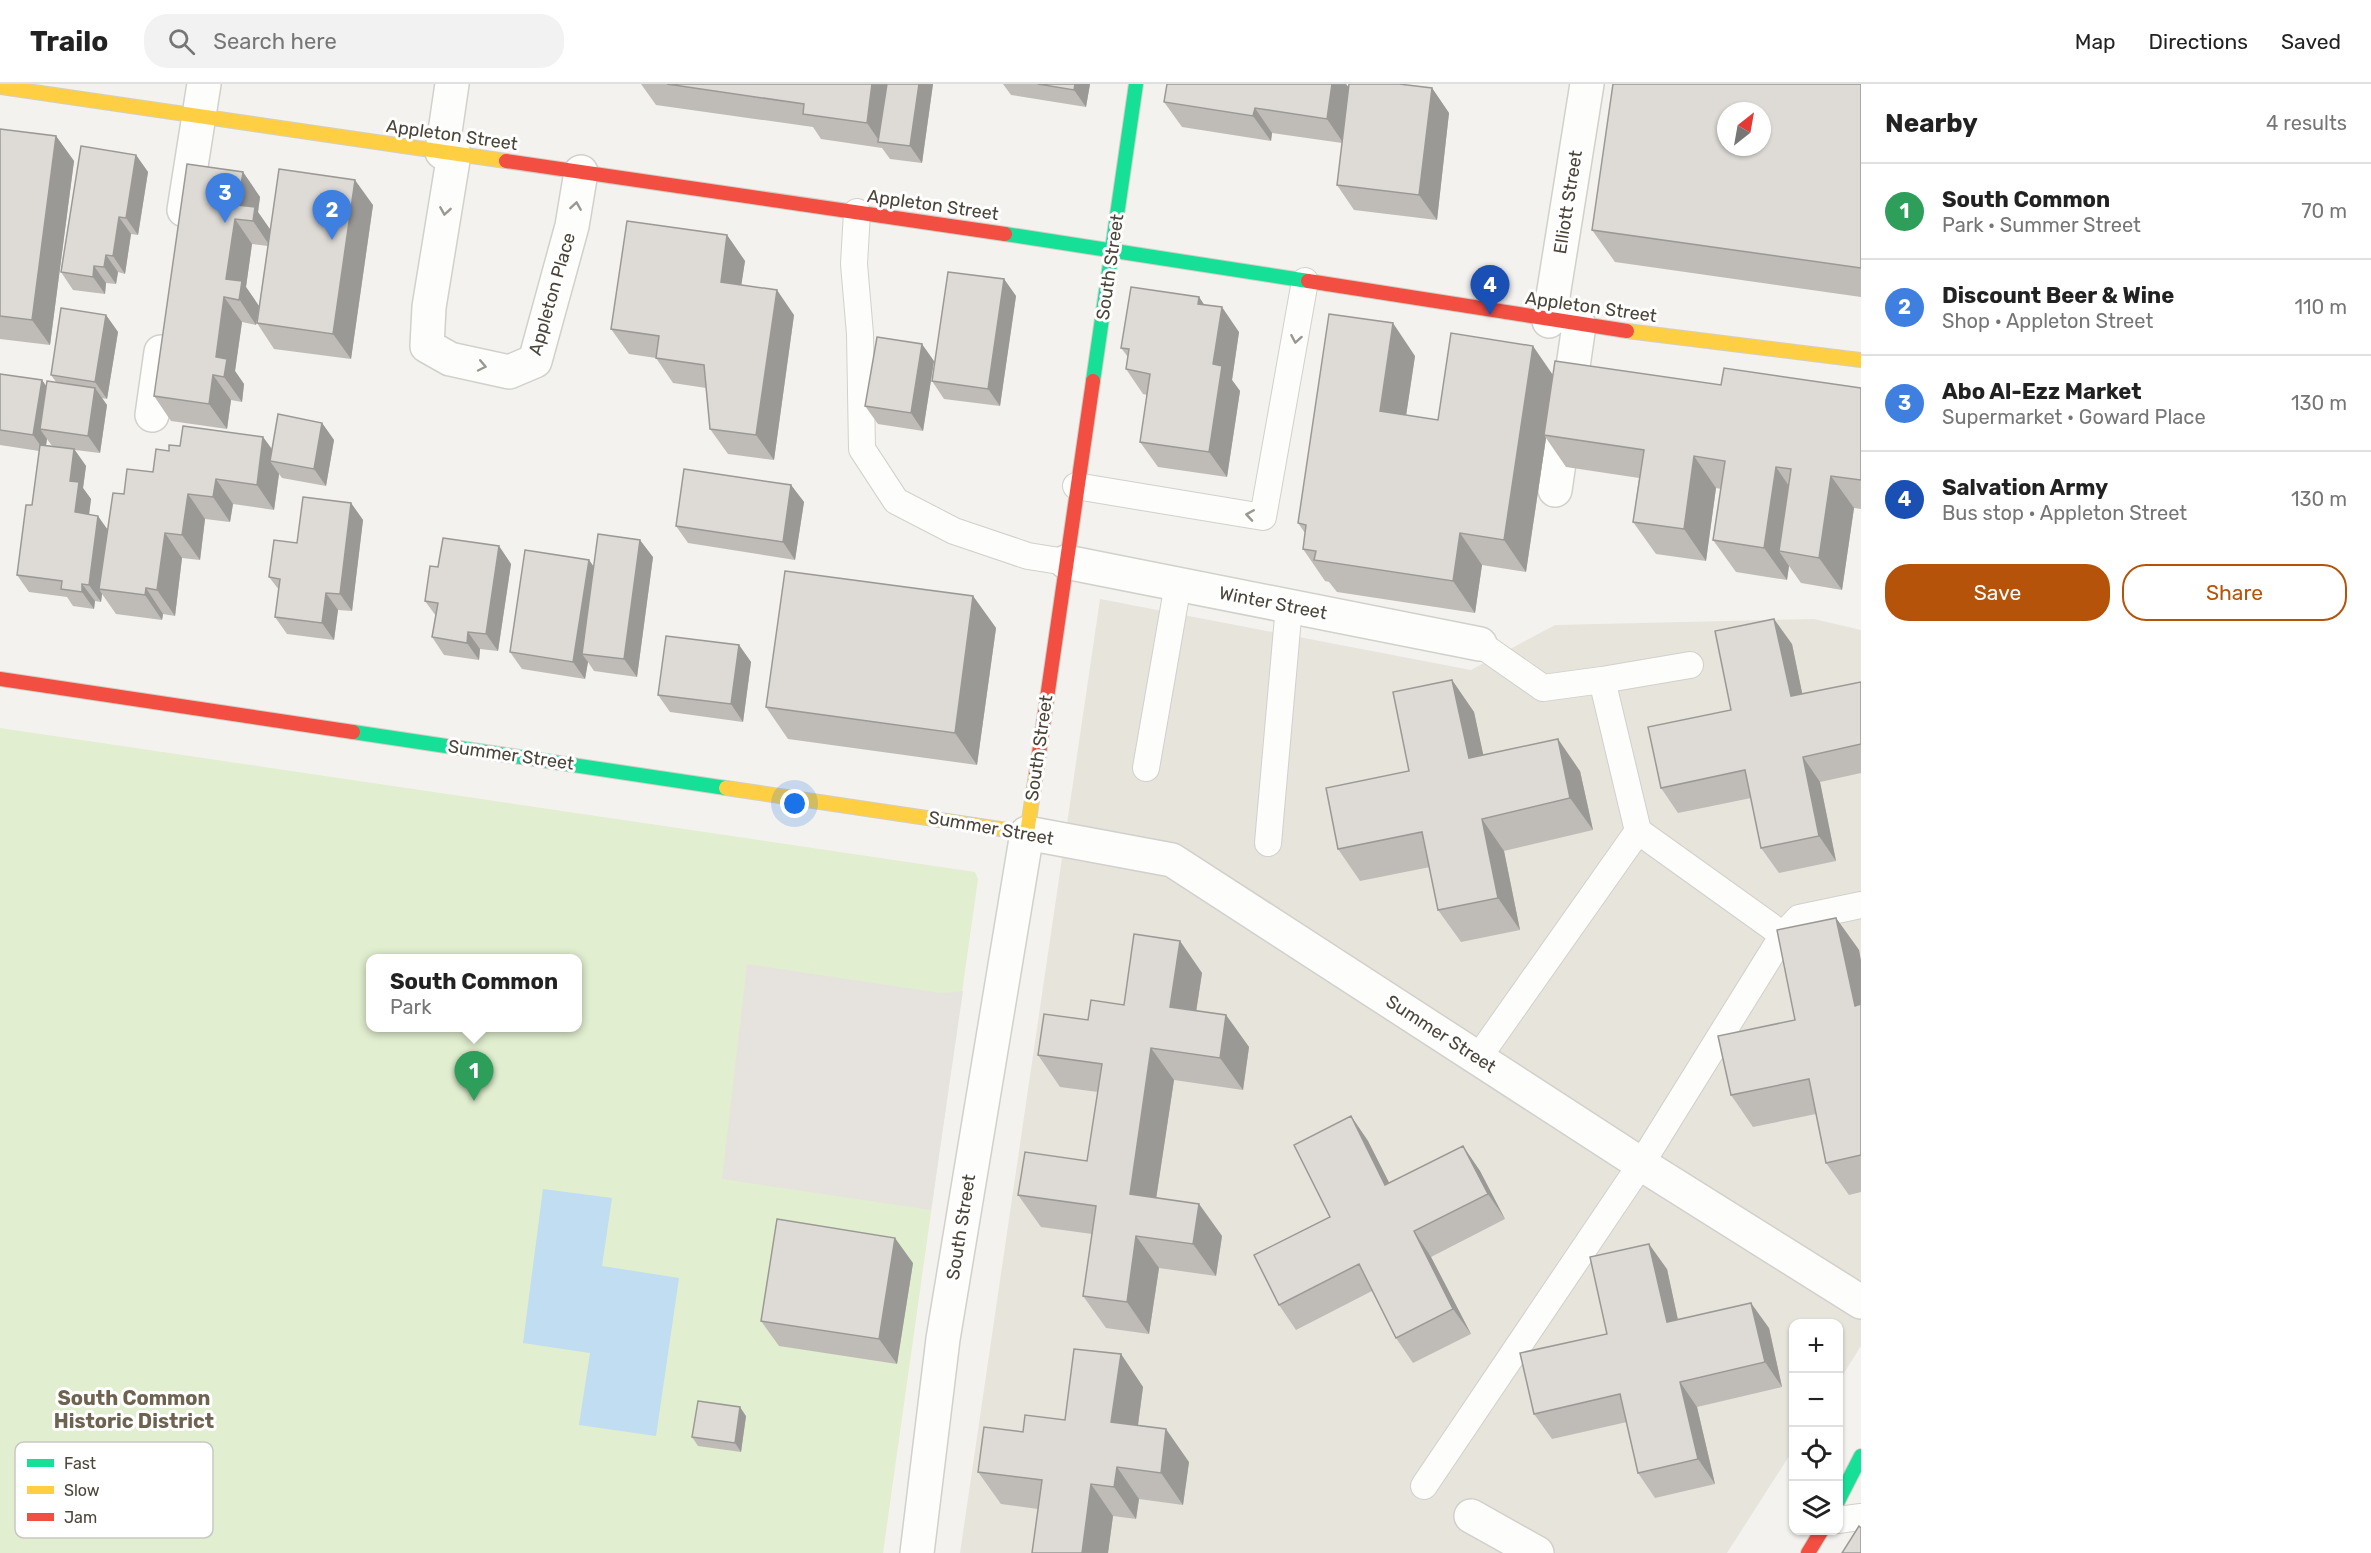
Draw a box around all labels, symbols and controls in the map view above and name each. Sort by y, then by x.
search box [144,14,564,68]
text: Trailo [30,25,108,58]
icon: search [165,25,198,58]
text: Search here [213,28,337,55]
text: Map [2075,29,2116,54]
text: Directions [2149,29,2248,54]
text: Saved [2281,29,2341,54]
north arrow [1717,102,1771,156]
text: Nearby [1885,108,1978,139]
text: 4 results [2266,111,2347,135]
street label: Appleton Street [385,115,519,155]
street label: Elliott Street [1549,149,1587,255]
pin: 3 [206,174,244,223]
street label: Appleton Street [866,185,1000,225]
text: South Common [1942,186,2110,213]
pin: 2 [312,190,352,240]
text: 1 [1900,199,1909,223]
text: 70 m [2301,199,2347,223]
one-way arrow [569,201,581,211]
one-way arrow [439,206,452,216]
street label: South Street [1092,213,1128,321]
text: Park · Summer Street [1942,213,2141,237]
street label: Appleton Place [524,230,580,358]
pin: 4 [1470,266,1510,315]
text: Discount Beer & Wine [1942,282,2174,309]
street label: Appleton Street [1524,287,1658,327]
text: 2 [1898,295,1911,319]
text: 110 m [2295,295,2347,319]
text: Shop · Appleton Street [1942,309,2153,333]
one-way arrow [1290,334,1302,343]
one-way arrow [477,359,487,372]
text: Abo Al-Ezz Market [1942,378,2142,405]
text: 3 [1898,391,1911,415]
text: 130 m [2291,391,2347,415]
text: Supermarket · Goward Place [1942,405,2206,429]
text: Salvation Army [1942,474,2108,501]
text: 4 [1898,487,1911,511]
text: 130 m [2291,487,2347,511]
text: Bus stop · Appleton Street [1942,501,2187,525]
one-way arrow [1245,509,1254,521]
button: Save [1885,564,2110,621]
button: Share [2122,564,2347,621]
street label: Winter Street [1217,582,1329,624]
street label: South Street [1021,694,1057,802]
street label: Summer Street [447,735,575,775]
your location [780,789,809,818]
street label: Summer Street [927,806,1055,850]
popup [366,954,582,1032]
text: South Common [390,968,558,995]
street label: Summer Street [1382,990,1500,1078]
text: Park [390,995,432,1019]
pin: 1 [454,1052,494,1101]
street label: South Street [942,1173,980,1281]
map controls [1789,1319,1843,1535]
button: + [1789,1319,1843,1373]
button: − [1789,1373,1843,1427]
district label: South Common Historic District [54,1386,214,1433]
button: locate [1789,1427,1843,1481]
legend [15,1442,213,1538]
text: Fast [64,1454,96,1473]
text: Slow [64,1481,100,1500]
button: layers [1789,1481,1843,1535]
text: Jam [64,1508,97,1527]

